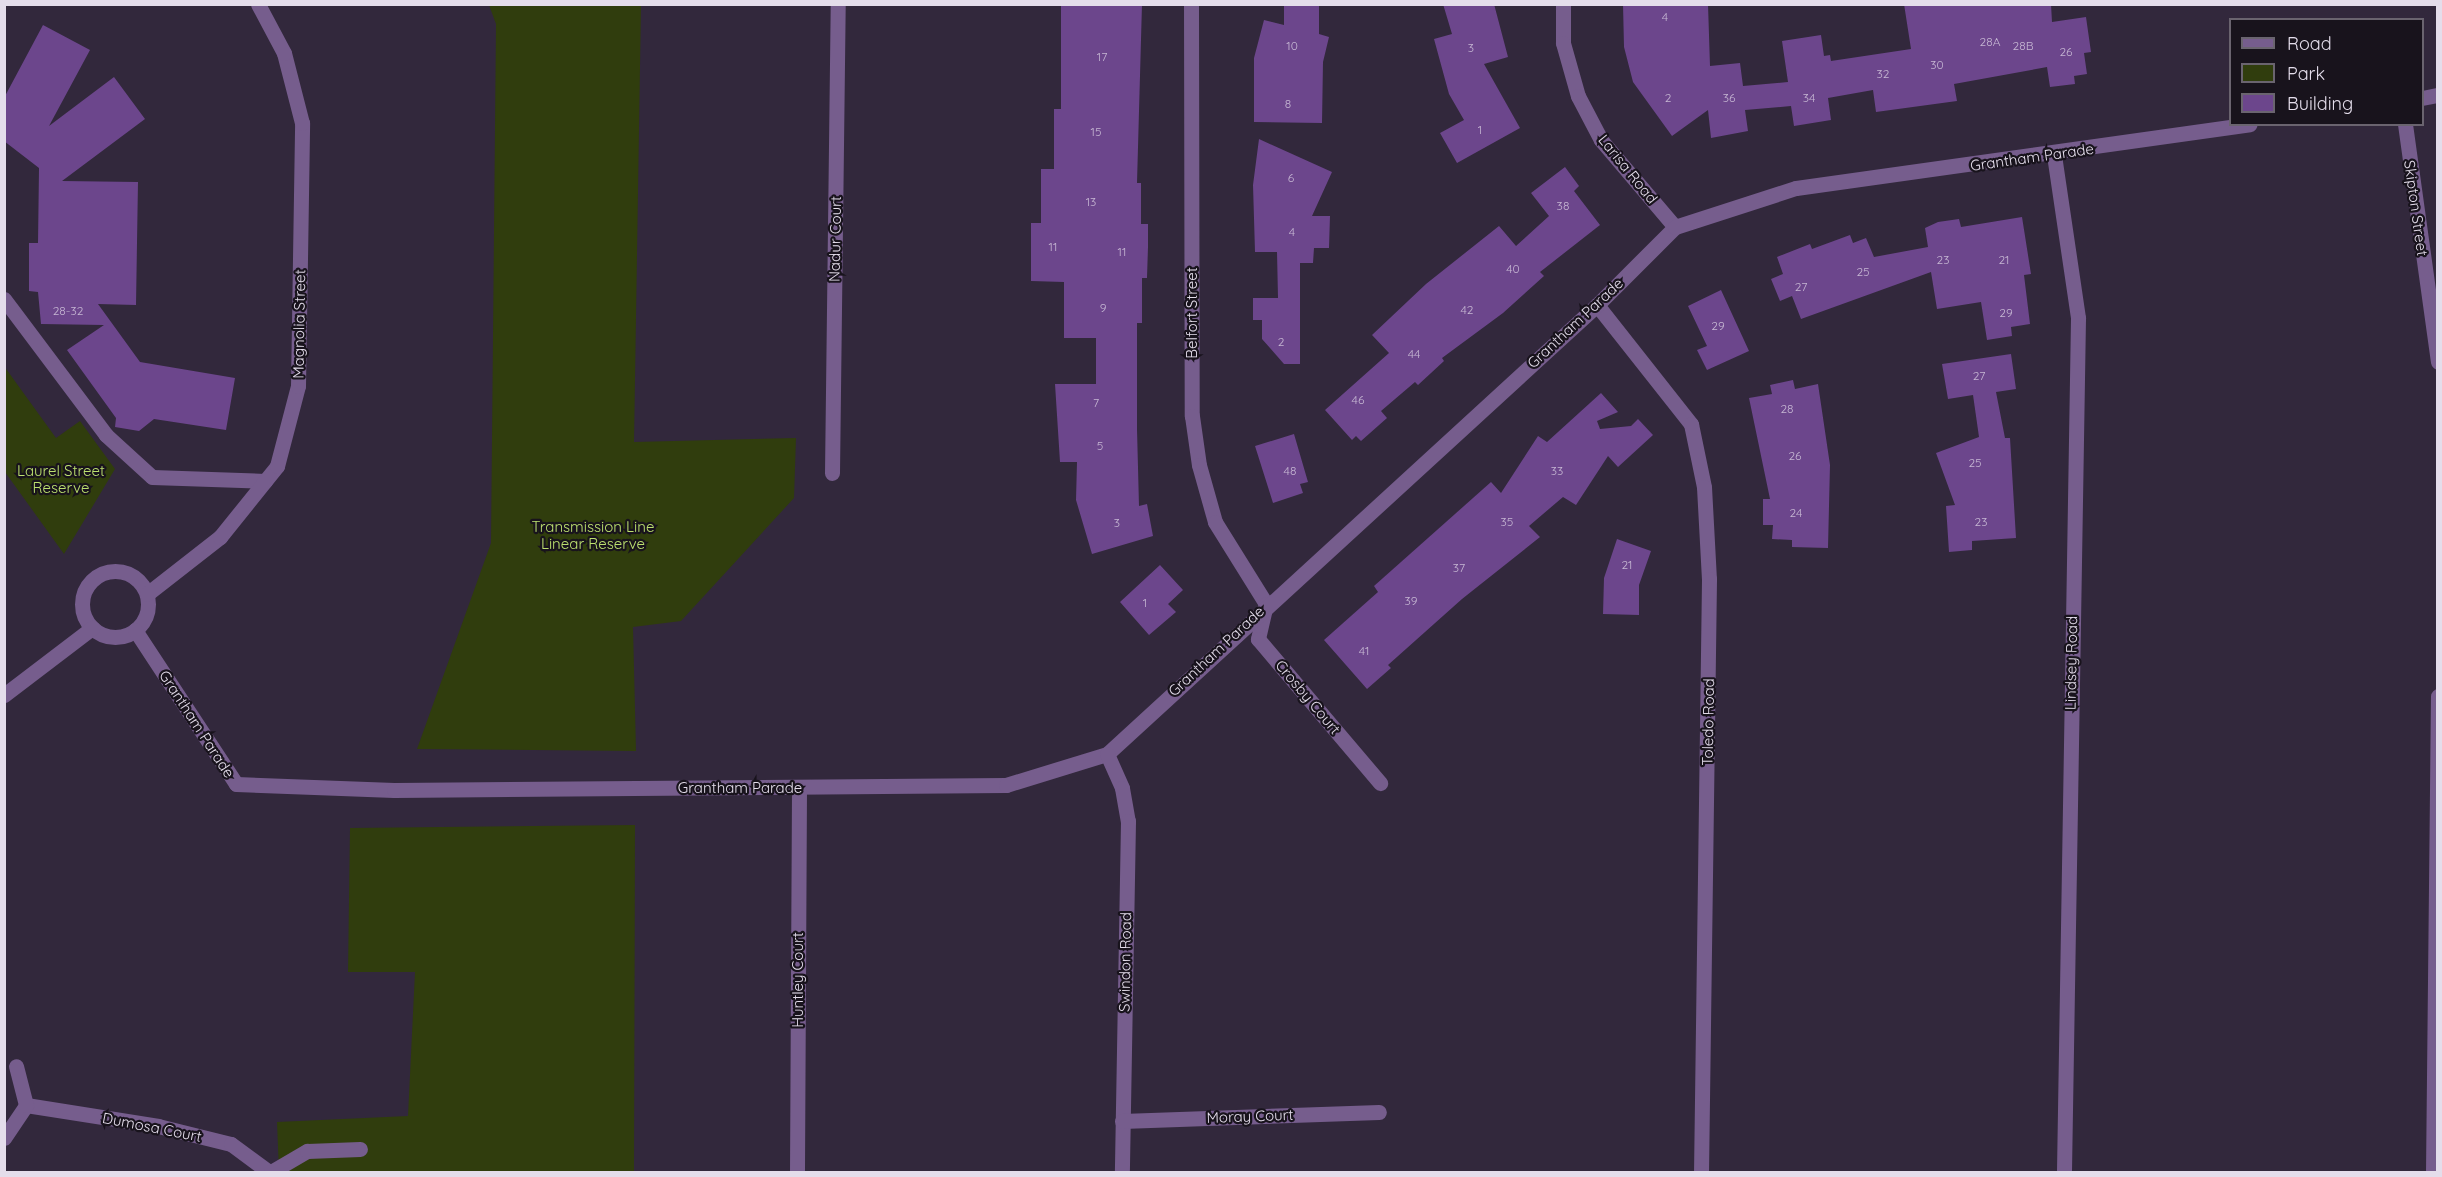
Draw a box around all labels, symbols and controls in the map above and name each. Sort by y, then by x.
house number: 4 [1662,10,1668,24]
legend [2229,18,2424,126]
text: Road [2287,32,2332,55]
house number: 28A [1980,35,2000,49]
house number: 10 [1286,39,1298,53]
house number: 28B [2013,39,2033,53]
house number: 3 [1468,41,1474,55]
house number: 26 [2059,45,2073,59]
house number: 17 [1097,50,1107,64]
house number: 30 [1930,58,1944,72]
text: Park [2287,62,2325,85]
house number: 32 [1877,67,1889,81]
house number: 2 [1665,91,1671,105]
house number: 36 [1723,91,1735,105]
house number: 34 [1803,91,1815,105]
text: Building [2287,92,2353,115]
house number: 8 [1285,97,1291,111]
house number: 1 [1478,123,1482,137]
house number: 15 [1091,125,1101,139]
street label: Larisa Road [1595,131,1661,207]
street label: Grantham Parade [1969,139,2095,175]
street label: Skipton Street [2400,159,2432,257]
house number: 6 [1288,171,1294,185]
house number: 13 [1086,195,1096,209]
street label: Nadur Court [825,196,845,282]
house number: 38 [1557,199,1569,213]
house number: 4 [1289,225,1295,239]
house number: 11 [1049,240,1057,254]
house number: 11 [1118,245,1126,259]
house number: 23 [1937,253,1949,267]
house number: 21 [1998,253,2010,267]
house number: 40 [1506,262,1520,276]
house number: 25 [1856,265,1870,279]
street label: Belfort Street [1183,267,1201,359]
street label: Magnolia Street [289,269,309,379]
street label: Grantham Parade [1523,274,1627,372]
house number: 27 [1795,280,1807,294]
house number: 9 [1100,301,1106,315]
house number: 42 [1461,303,1473,317]
house number: 28-32 [53,304,83,318]
house number: 29 [1999,306,2013,320]
house number: 29 [1711,319,1725,333]
house number: 2 [1278,335,1284,349]
house number: 44 [1408,347,1420,361]
house number: 27 [1973,369,1985,383]
house number: 46 [1352,393,1364,407]
house number: 7 [1093,396,1099,410]
house number: 28 [1780,402,1794,416]
house number: 5 [1097,439,1103,453]
house number: 26 [1788,449,1802,463]
house number: 25 [1968,456,1982,470]
park label: Laurel Street Reserve [17,461,105,496]
house number: 48 [1284,464,1296,478]
house number: 33 [1551,464,1563,478]
house number: 24 [1790,506,1802,520]
house number: 35 [1501,515,1513,529]
house number: 23 [1975,515,1987,529]
house number: 3 [1114,516,1120,530]
park label: Transmission Line Linear Reserve [532,517,654,552]
house number: 21 [1621,558,1633,572]
house number: 37 [1453,561,1465,575]
house number: 39 [1405,594,1417,608]
house number: 1 [1143,596,1147,610]
street label: Grantham Parade [1164,602,1268,700]
street label: Lindsey Road [2061,616,2081,710]
house number: 41 [1359,644,1369,658]
street label: Crosby Court [1272,656,1344,738]
street label: Grantham Parade [156,667,238,781]
street label: Toledo Road [1698,678,1718,766]
street label: Grantham Parade [678,779,802,797]
street label: Swindon Road [1115,912,1135,1012]
street label: Huntley Court [789,932,807,1028]
street label: Moray Court [1206,1105,1294,1127]
street label: Dumosa Court [101,1109,203,1145]

